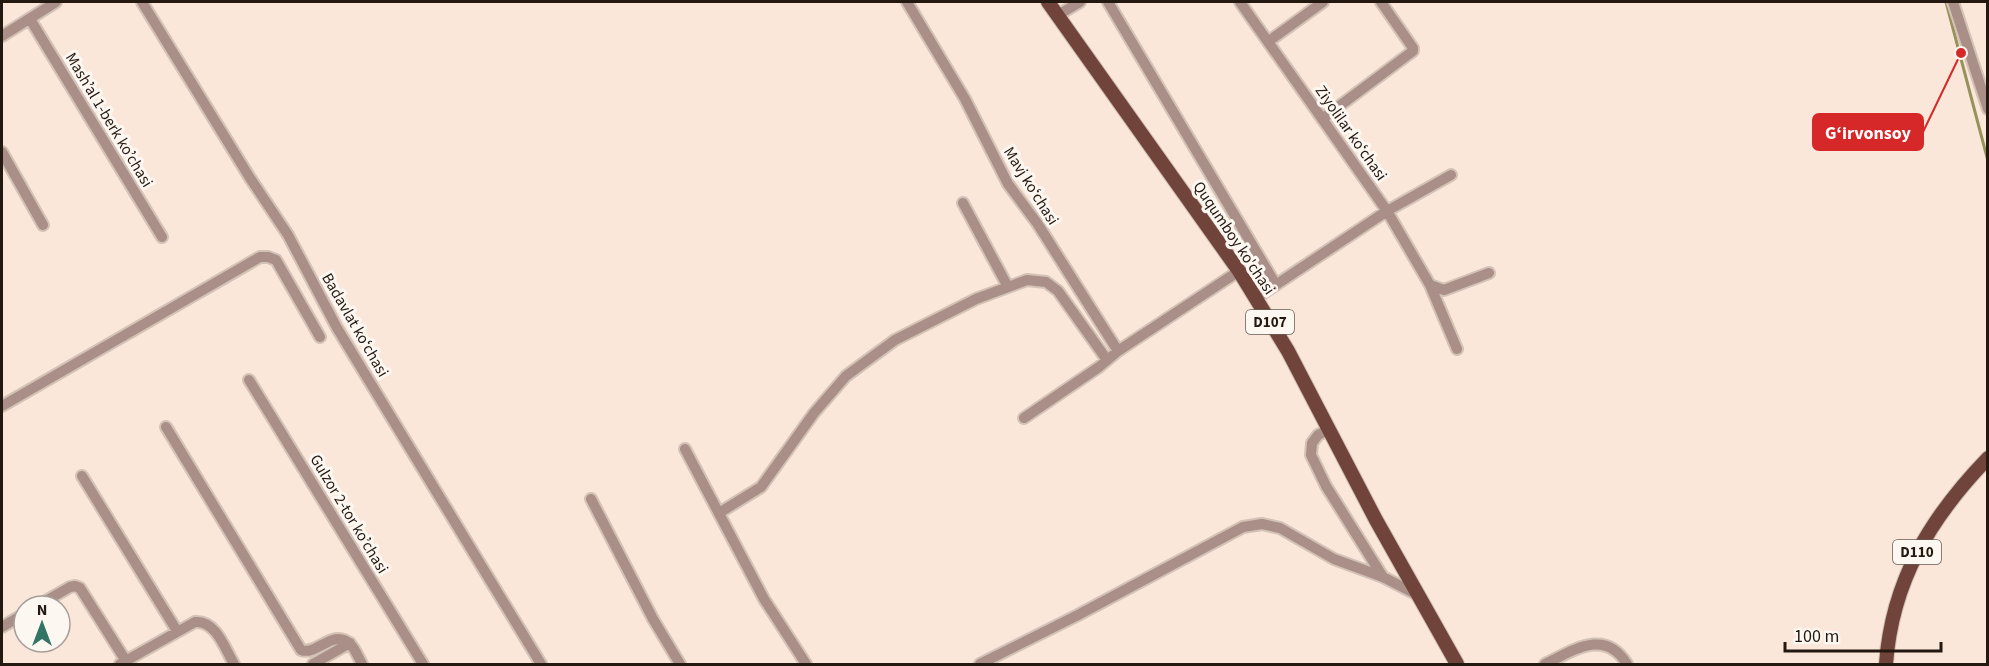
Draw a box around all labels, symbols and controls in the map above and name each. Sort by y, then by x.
street label: Mashʼal 1-berk koʼchasi [60,49,158,191]
street label: Ziyolilar koʻchasi [1310,81,1392,185]
callout: G‘irvonsoy [1813,114,1923,150]
text: G‘irvonsoy [1825,121,1912,146]
street label: Mavj koʻchasi [998,143,1064,229]
street label: Ququmboy ko'chasi [1188,177,1280,299]
street label: Badavlat koʻchasi [316,269,394,381]
road number: D107 [1246,310,1294,334]
street label: Gulzor 2-tor koʼchasi [305,450,393,578]
road number: D110 [1893,540,1941,564]
north arrow [12,594,72,654]
text: N [37,599,47,621]
scale bar [1785,615,1941,653]
text: 100 m [1794,624,1839,649]

